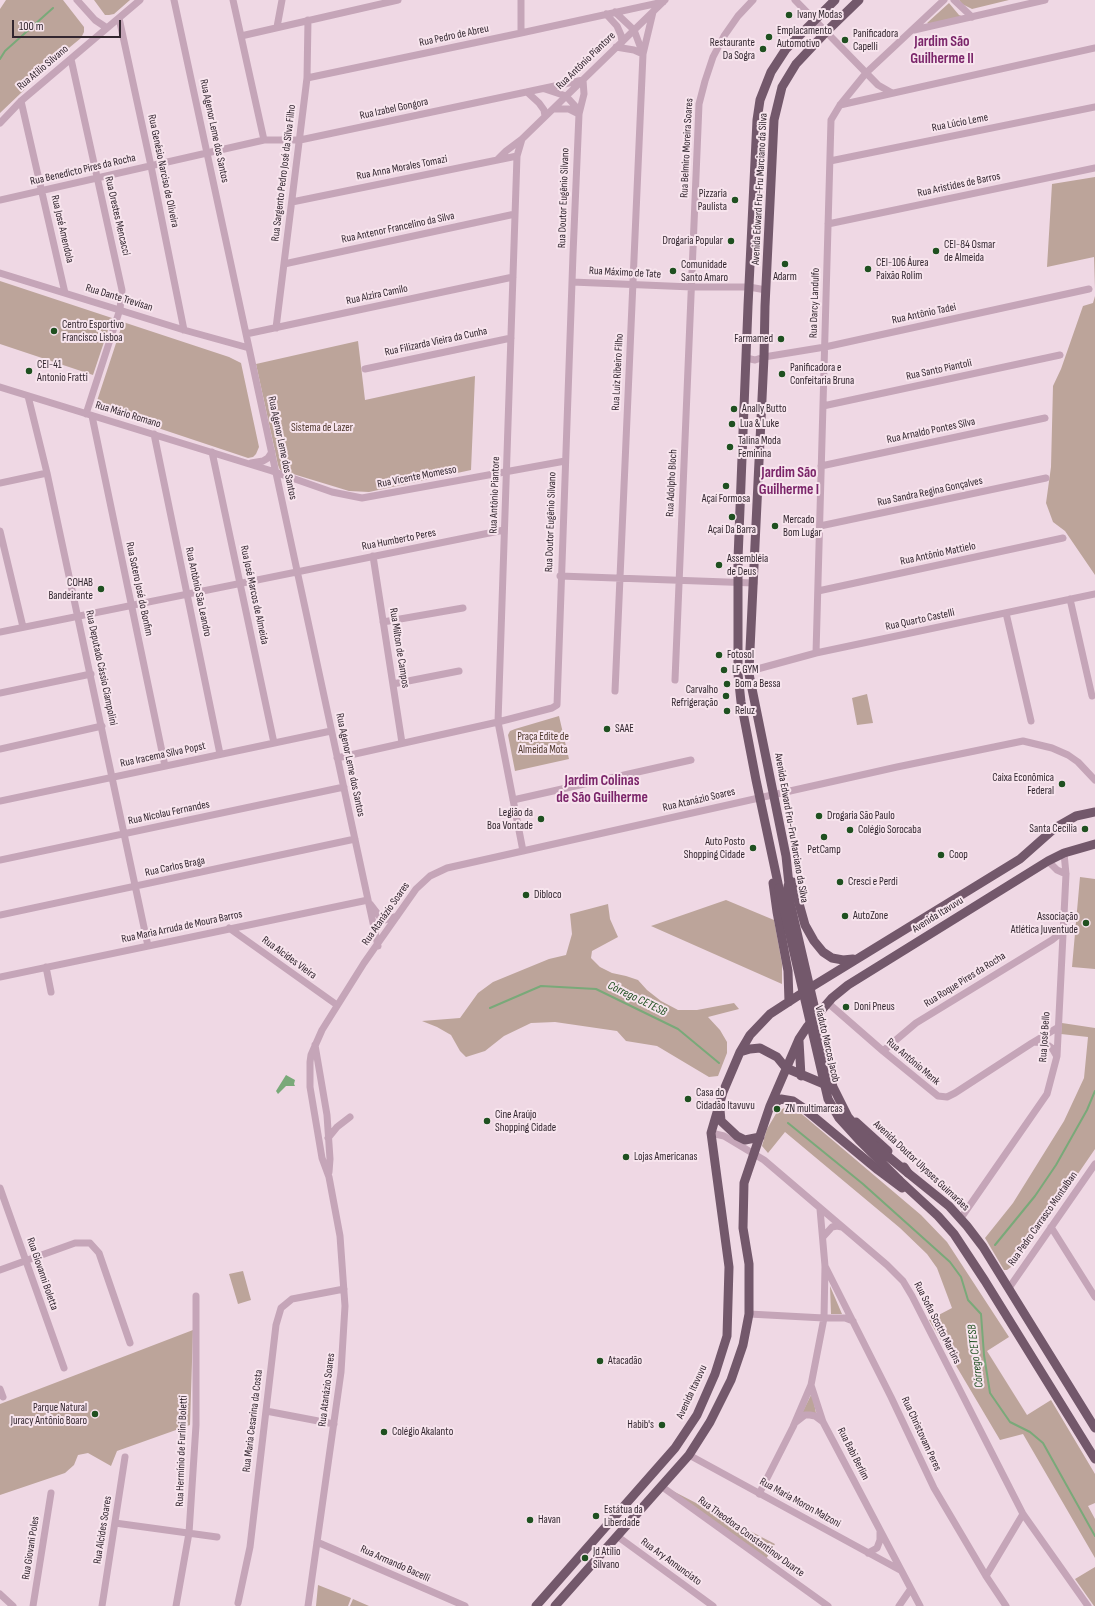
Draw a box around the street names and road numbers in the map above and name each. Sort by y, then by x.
street label: Rua Pedro de Abreu [418,22,490,50]
street label: Rua Antônio Piantore [554,29,618,93]
street label: Rua Atílio Silvano [15,43,71,93]
street label: Rua Agenor Leme dos Santos [197,78,231,184]
street label: Rua Izabel Gongora [359,95,429,123]
street label: Rua Belmiro Moreira Soares [678,98,696,198]
street label: Rua Sargento Pedro José da Silva Filho [269,104,299,242]
street label: Rua Lúcio Leme [931,111,989,135]
street label: Rua Genésio Narciso de Oliveira [145,113,181,229]
street label: Avenida Edward Fru-Fru Marciano da Silva [749,113,771,265]
street label: Rua Doutor Eugênio Silvano [556,148,572,248]
street label: Rua Benedicto Pires da Rocha [29,151,137,189]
street label: Rua Anna Morales Tomazi [356,153,448,183]
street label: Rua Aristides de Barros [916,170,1002,200]
street label: Rua Orestes Mencacci [101,175,133,257]
street label: Rua José Amendola [48,194,76,264]
street label: Rua Antenor Francelino da Silva [340,210,456,246]
street label: Rua Máximo de Tate [589,265,661,281]
street label: Rua Darcy Landulfo [807,268,823,338]
street label: Rua Dante Trevisan [84,282,154,314]
street label: Rua Alzira Camilo [345,282,409,308]
street label: Rua Antônio Tadei [891,301,957,327]
street label: Rua Filizarda Vieira da Cunha [383,325,489,359]
street label: Rua Luiz Ribeiro Filho [609,333,627,411]
street label: Rua Santo Piantoli [905,357,973,383]
street label: Rua Agenor Leme dos Santos [265,395,299,501]
street label: Rua Mário Romano [94,399,162,431]
street label: Rua Arnaldo Pontes Silva [886,415,976,447]
street label: Rua Adolpho Bloch [664,449,680,517]
street label: Rua Antônio Piantore [487,456,503,534]
street label: Rua Vicente Momesso [376,463,458,491]
street label: Rua Doutor Eugênio Silvano [543,472,559,572]
street label: Rua Sandra Regina Gonçalves [876,474,984,510]
street label: Rua Humberto Peres [361,526,437,554]
street label: Rua Antônio Mattielo [899,540,977,568]
street label: Rua Sotero José do Bonfim [123,541,155,637]
street label: Rua José Marcos de Almeida [237,544,271,646]
street label: Rua Antônio São Leandro [182,546,214,638]
street label: Rua Quarto Castelli [884,606,956,634]
street label: Rua Milton de Campos [386,607,412,689]
street label: Rua Deputado Cássio Ciampolini [82,609,120,727]
street label: Rua Agenor Leme dos Santos [333,712,367,818]
street label: Rua Iracema Silva Popst [119,740,207,770]
street label: Avenida Edward Fru-Fru Marciano da Silva [771,752,811,904]
street label: Rua Atanázio Soares [661,785,737,815]
street label: Rua Nicolau Fernandes [127,798,211,828]
street label: Rua Carlos Braga [144,854,206,880]
street label: Rua Atanázio Soares [359,880,413,948]
street label: Avenida Itavuvu [910,894,966,936]
street label: Rua Maria Arruda de Moura Barros [120,908,244,946]
street label: Rua Alcides Vieira [259,934,319,982]
street label: Rua Roque Pires da Rocha [922,950,1008,1010]
street label: Viaduto Marcos Jacob [812,1004,842,1084]
street label: Rua José Bello [1037,1011,1053,1063]
street label: Rua Antônio Menk [883,1036,943,1088]
street label: Avenida Doutor Ulysses Guimarães [870,1118,972,1214]
street label: Rua Pedro Carrasco Montalban [1005,1169,1081,1269]
street label: Rua Giovanni Boletta [23,1236,61,1312]
street label: Rua Sofia Scotto Martins [911,1280,963,1366]
street label: Rua Atanázio Soares [316,1352,338,1428]
street label: Avenida Itavuvu [674,1363,710,1421]
street label: Rua Maria Cesarina da Costa [240,1369,266,1473]
street label: Rua Hermínio de Furlini Boletti [173,1395,191,1507]
street label: Rua Christovam Peres [898,1395,944,1473]
street label: Rua Babi Berlim [834,1426,872,1482]
street label: Rua Maria Moron Malzoni [757,1475,843,1531]
street label: Rua Theodora Constantinov Duarte [695,1494,807,1580]
street label: Rua Alcides Soares [91,1495,115,1565]
street label: Rua Giovani Poles [19,1515,43,1581]
street label: Rua Ary Annunciato [638,1536,704,1588]
street label: Rua Armando Bacelli [358,1543,432,1585]

